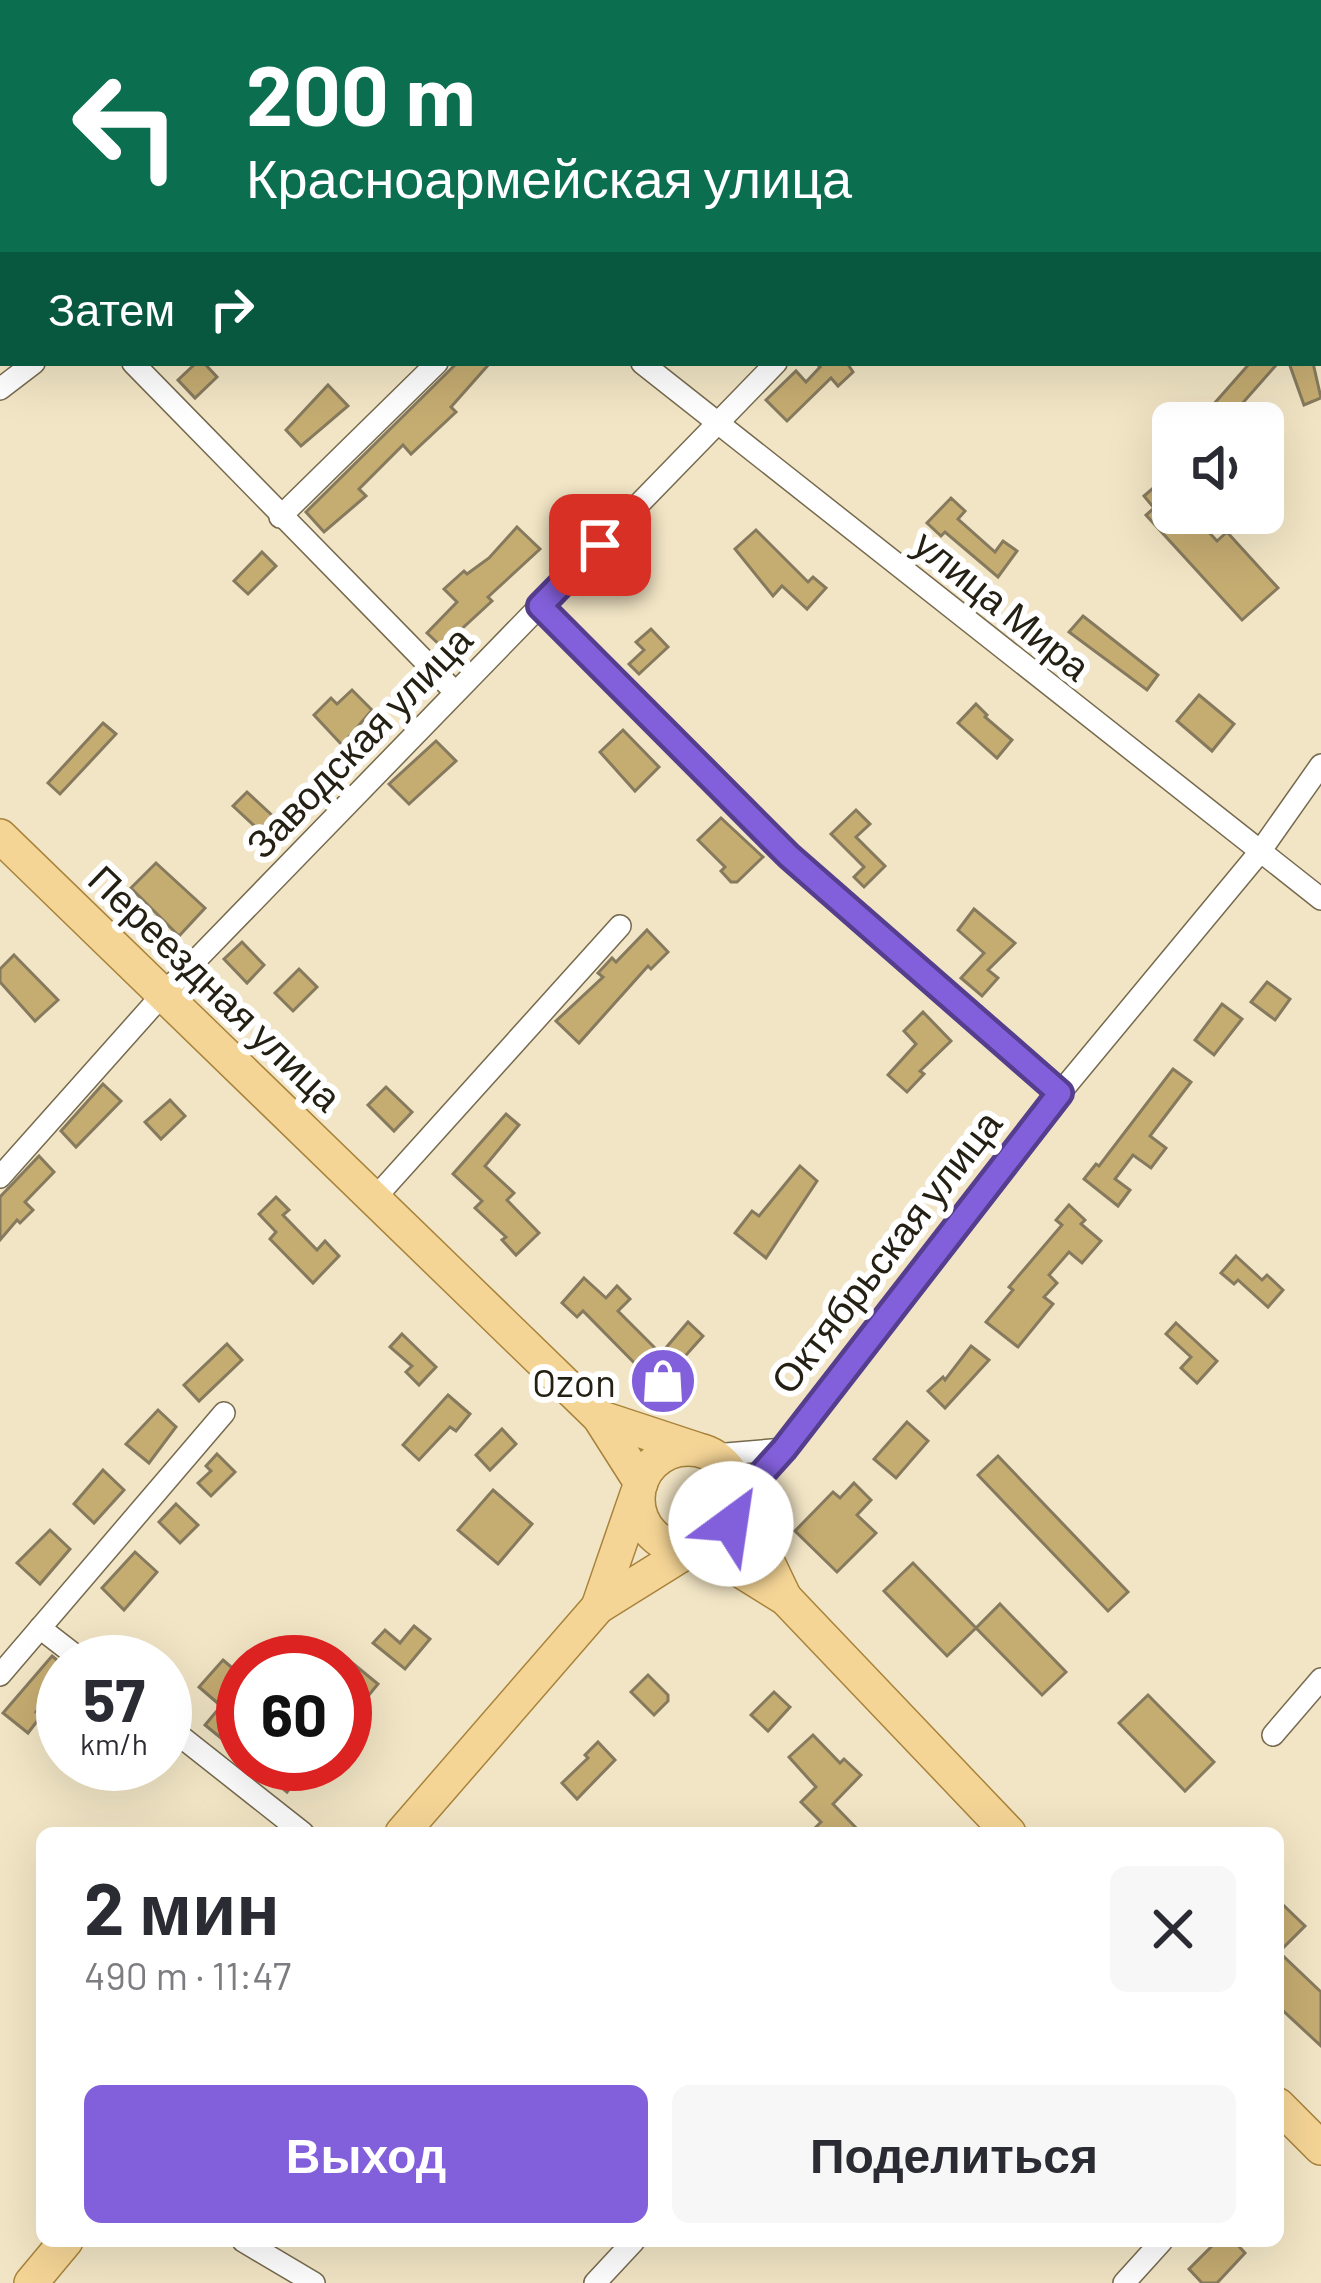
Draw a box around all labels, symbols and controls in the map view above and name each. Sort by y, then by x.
text: 200 m [246,42,476,143]
icon: left [48,48,204,204]
text: Красноармейская улица [246,144,852,209]
icon: right [199,276,265,342]
text: Затем [48,281,175,335]
map controls [1152,402,1284,534]
button: sound [1152,402,1284,534]
pin [549,494,651,596]
icon: arrive [567,512,633,578]
street label: улица Мира [906,519,1101,689]
street label: Заводская улица [235,615,481,867]
street label: Переездная улица [80,854,352,1120]
street label: Октябрьская улица [760,1100,1010,1402]
shop icon: Ozon [628,1346,698,1416]
place label: Ozon [532,1358,616,1405]
position arrow [668,1461,794,1587]
speed limit sign: 60 [216,1635,372,1791]
text: 57 [83,1662,145,1734]
text: km/h [80,1725,148,1761]
text: 2 мин [84,1863,280,1949]
button: close [1110,1866,1236,1992]
text: 490 m · 11:47 [84,1951,291,1998]
button: Выход [84,2085,648,2223]
button: Поделиться [672,2085,1236,2223]

